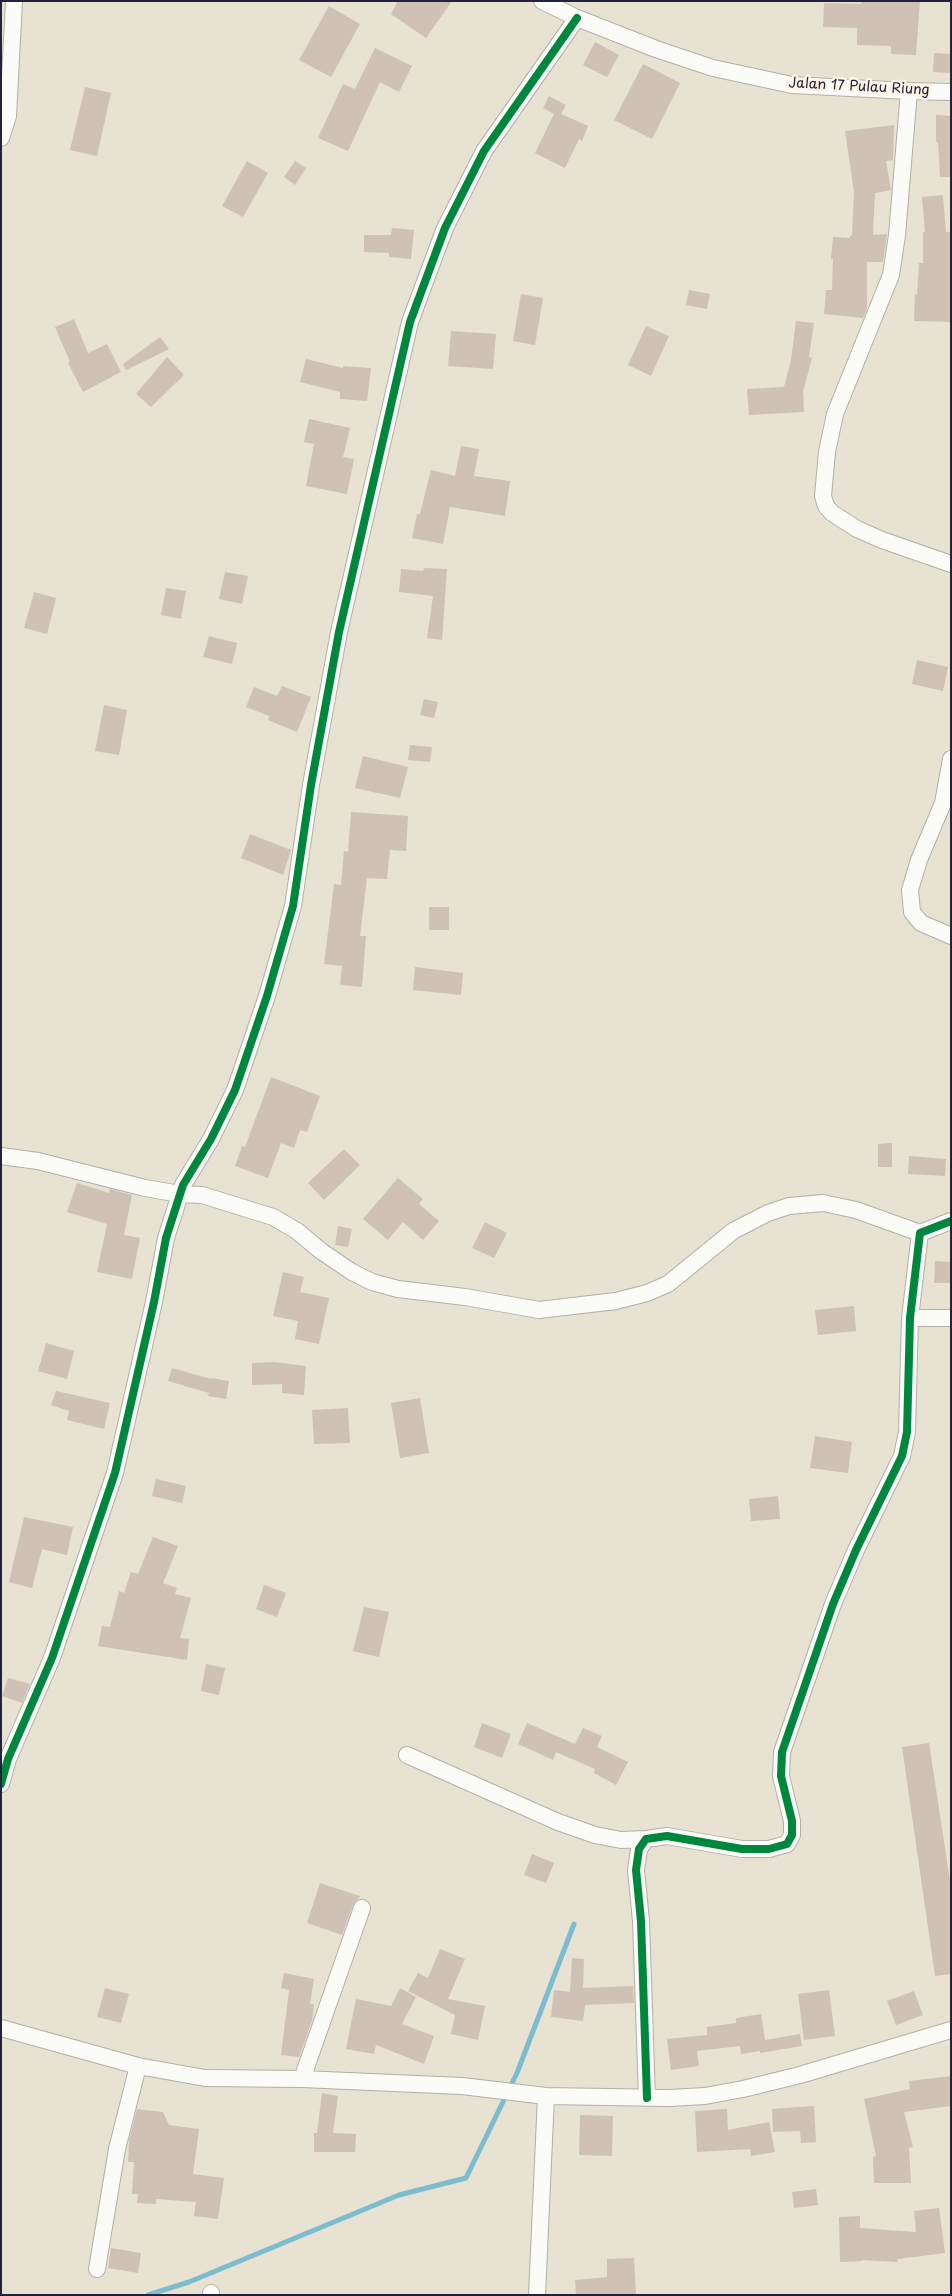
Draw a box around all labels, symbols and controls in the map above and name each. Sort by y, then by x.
street label: Jalan 17 Pulau Riung [788,75,930,99]

